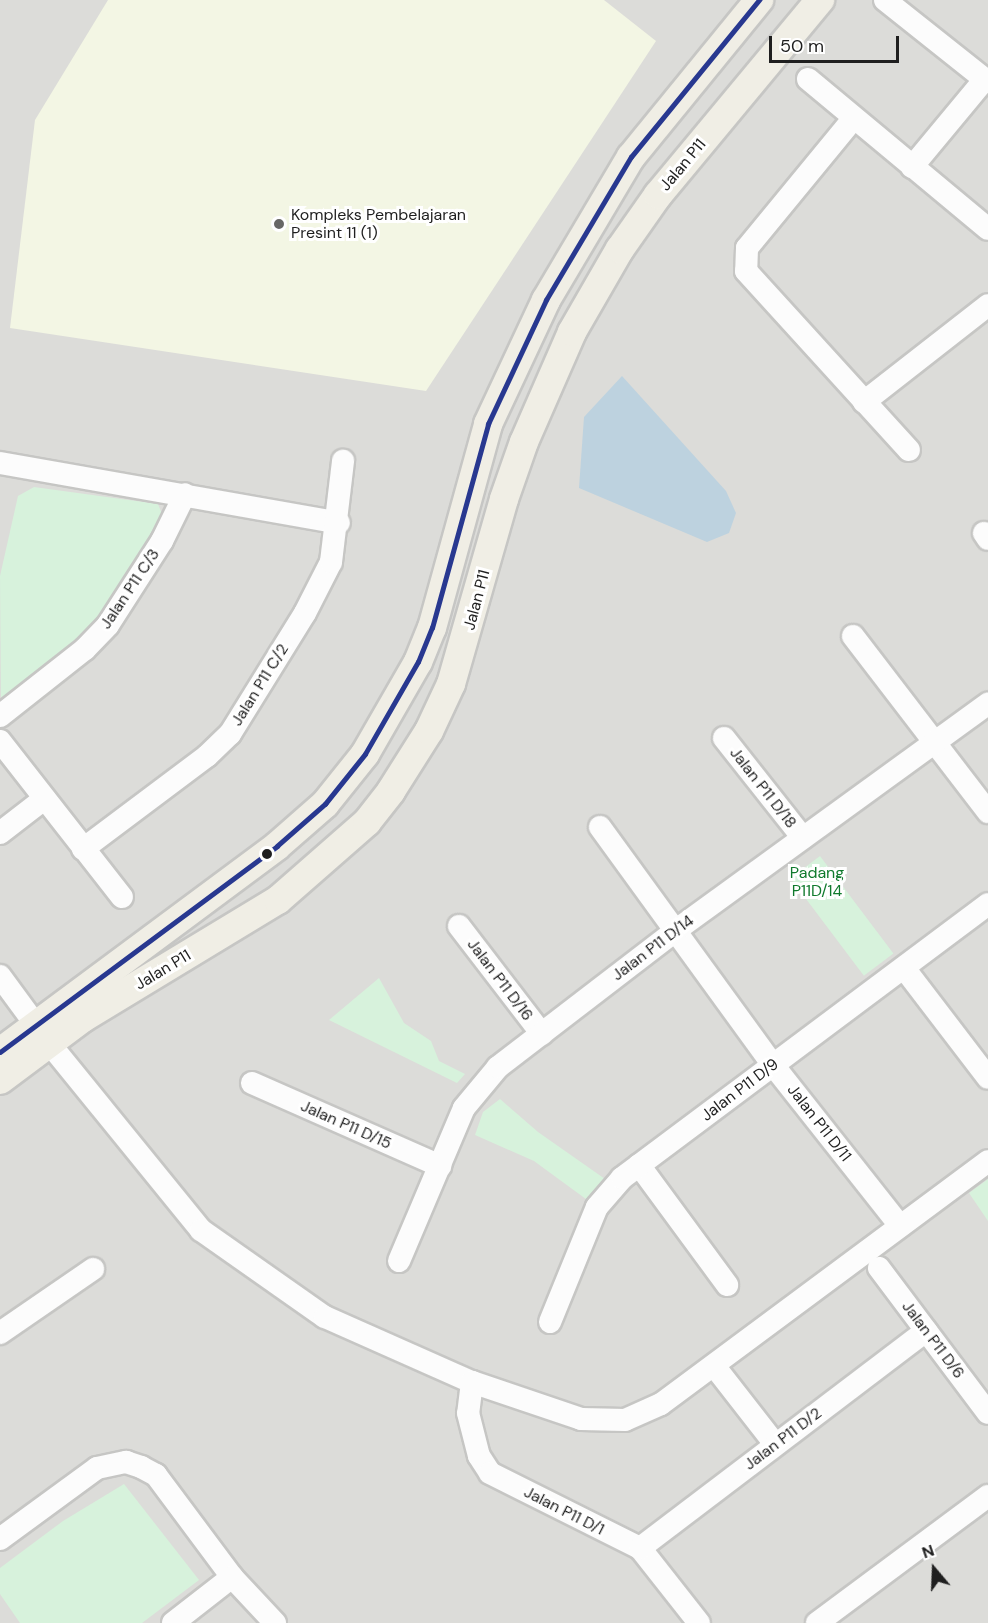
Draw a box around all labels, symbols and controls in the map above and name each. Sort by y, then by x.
scale bar [772,24,902,62]
text: 50 m [780,34,824,58]
street label: Jalan P11 [656,135,710,195]
place label: Kompleks Pembelajaran Presint 11 (1) [291,205,466,243]
marker: Kompleks Pembelajaran Presint 11 (1) [272,217,286,231]
street label: Jalan P11 C/3 [96,545,164,633]
street label: Jalan P11 [460,568,494,632]
street label: Jalan P11 C/2 [227,641,293,729]
street label: Jalan P11 D/18 [725,744,801,832]
unlabelled marker [261,848,273,860]
park label: Padang P11D/14 [790,863,844,901]
street label: Jalan P11 D/14 [608,911,698,985]
street label: Jalan P11 D/16 [463,935,537,1025]
street label: Jalan P11 [132,946,194,994]
street label: Jalan P11 D/9 [697,1055,783,1125]
street label: Jalan P11 D/11 [783,1081,855,1165]
street label: Jalan P11 D/15 [298,1096,394,1154]
street label: Jalan P11 D/6 [898,1297,968,1383]
street label: Jalan P11 D/2 [741,1404,825,1474]
street label: Jalan P11 D/1 [521,1483,607,1539]
north arrow [904,1539,964,1599]
text: N [919,1540,937,1563]

